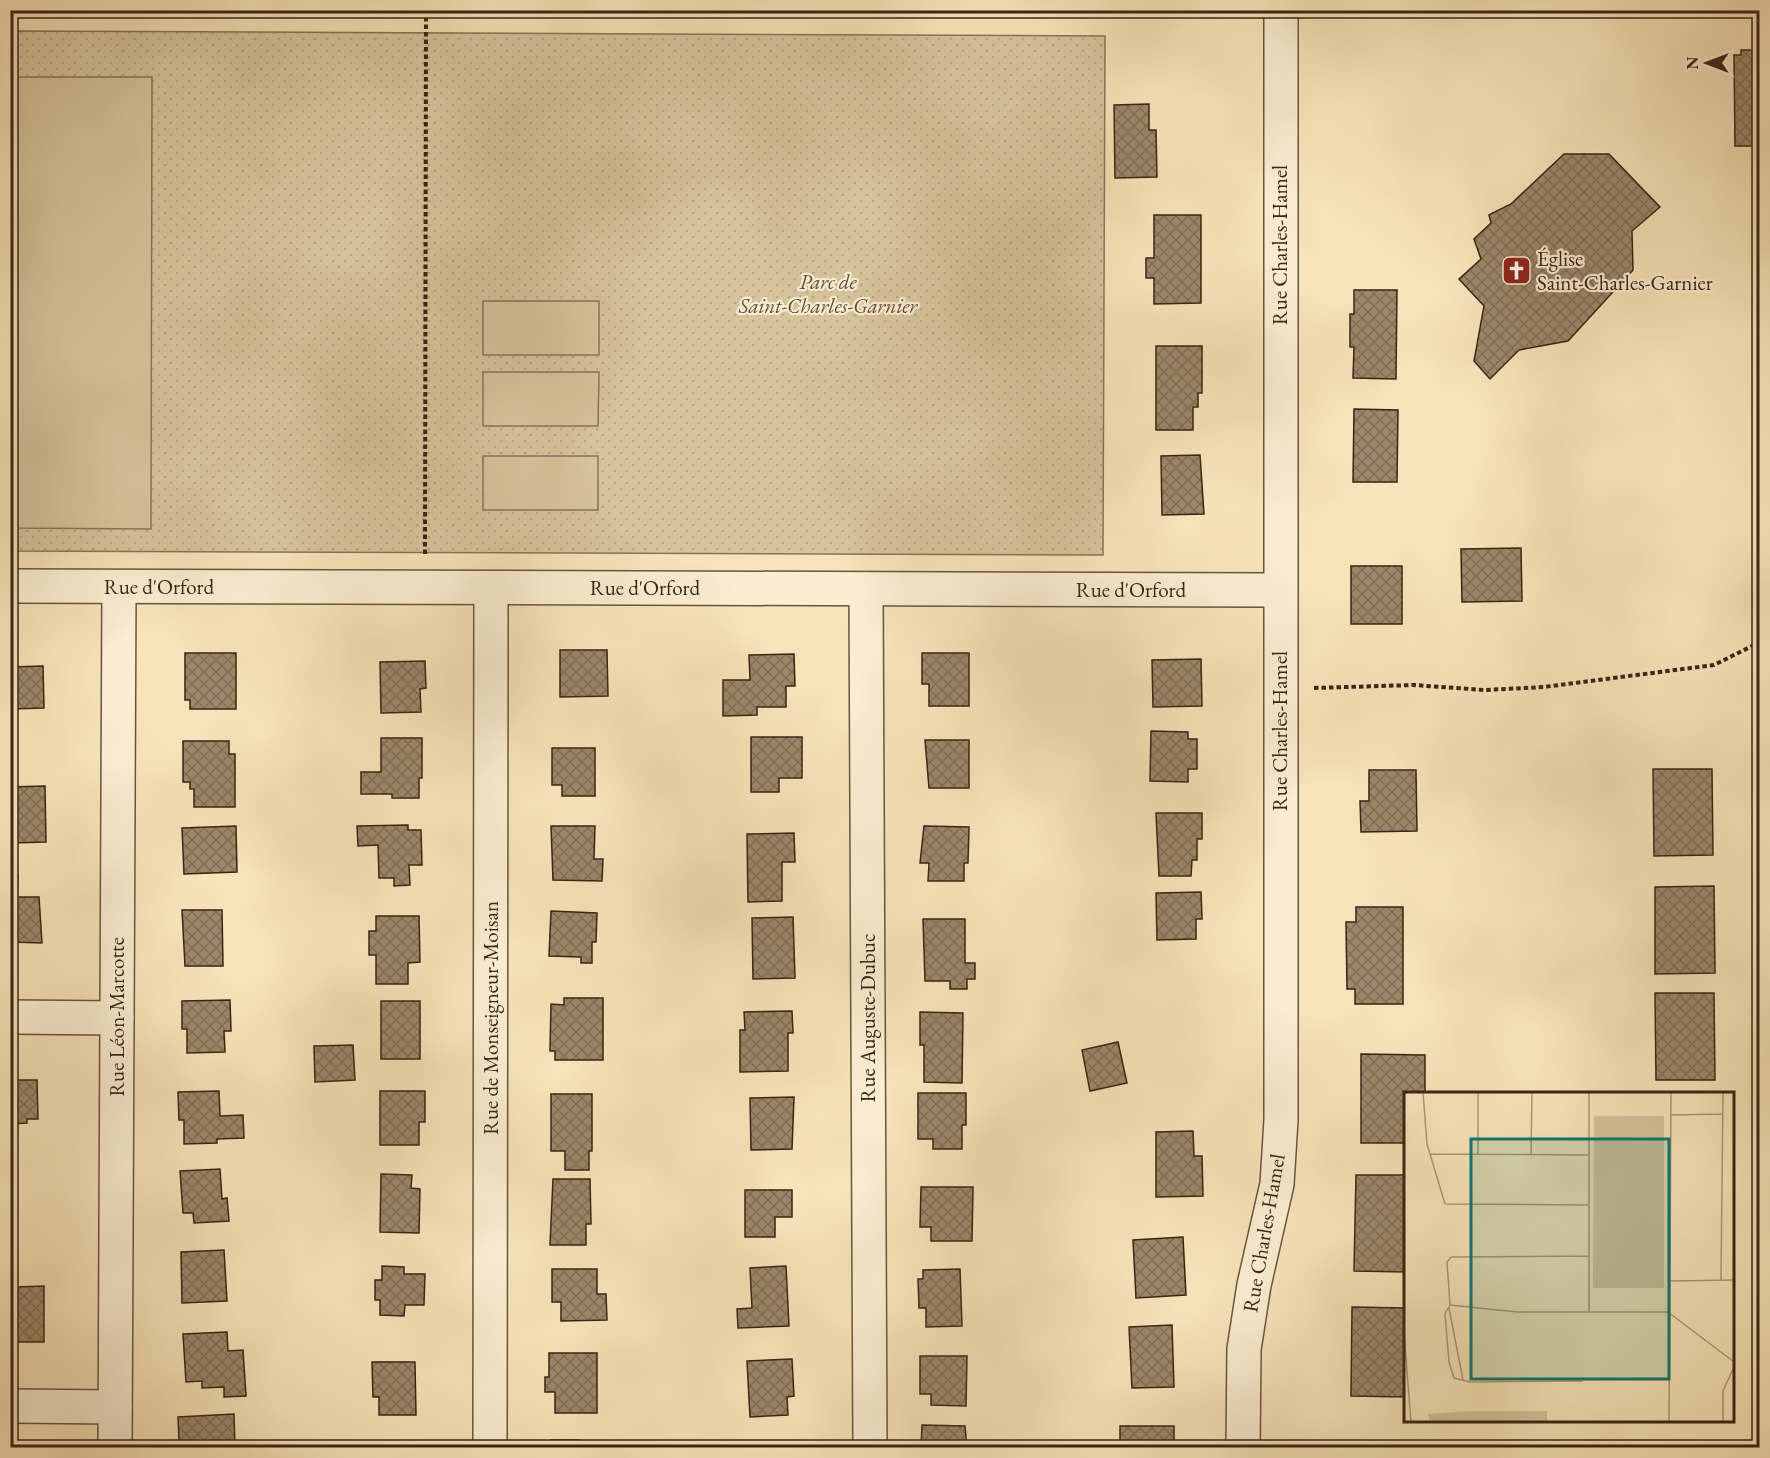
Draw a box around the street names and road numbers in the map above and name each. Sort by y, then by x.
street label: Rue Charles-Hamel [1266,165,1293,325]
street label: Rue d'Orford [104,573,215,600]
street label: Rue d'Orford [590,574,701,601]
street label: Rue d'Orford [1076,576,1187,603]
street label: Rue Charles-Hamel [1266,651,1293,811]
street label: Rue de Monseigneur-Moisan [477,901,504,1135]
street label: Rue Auguste-Dubuc [854,934,881,1102]
street label: Rue Léon-Marcotte [103,937,130,1097]
street label: Rue Charles-Hamel [1236,1152,1291,1314]

